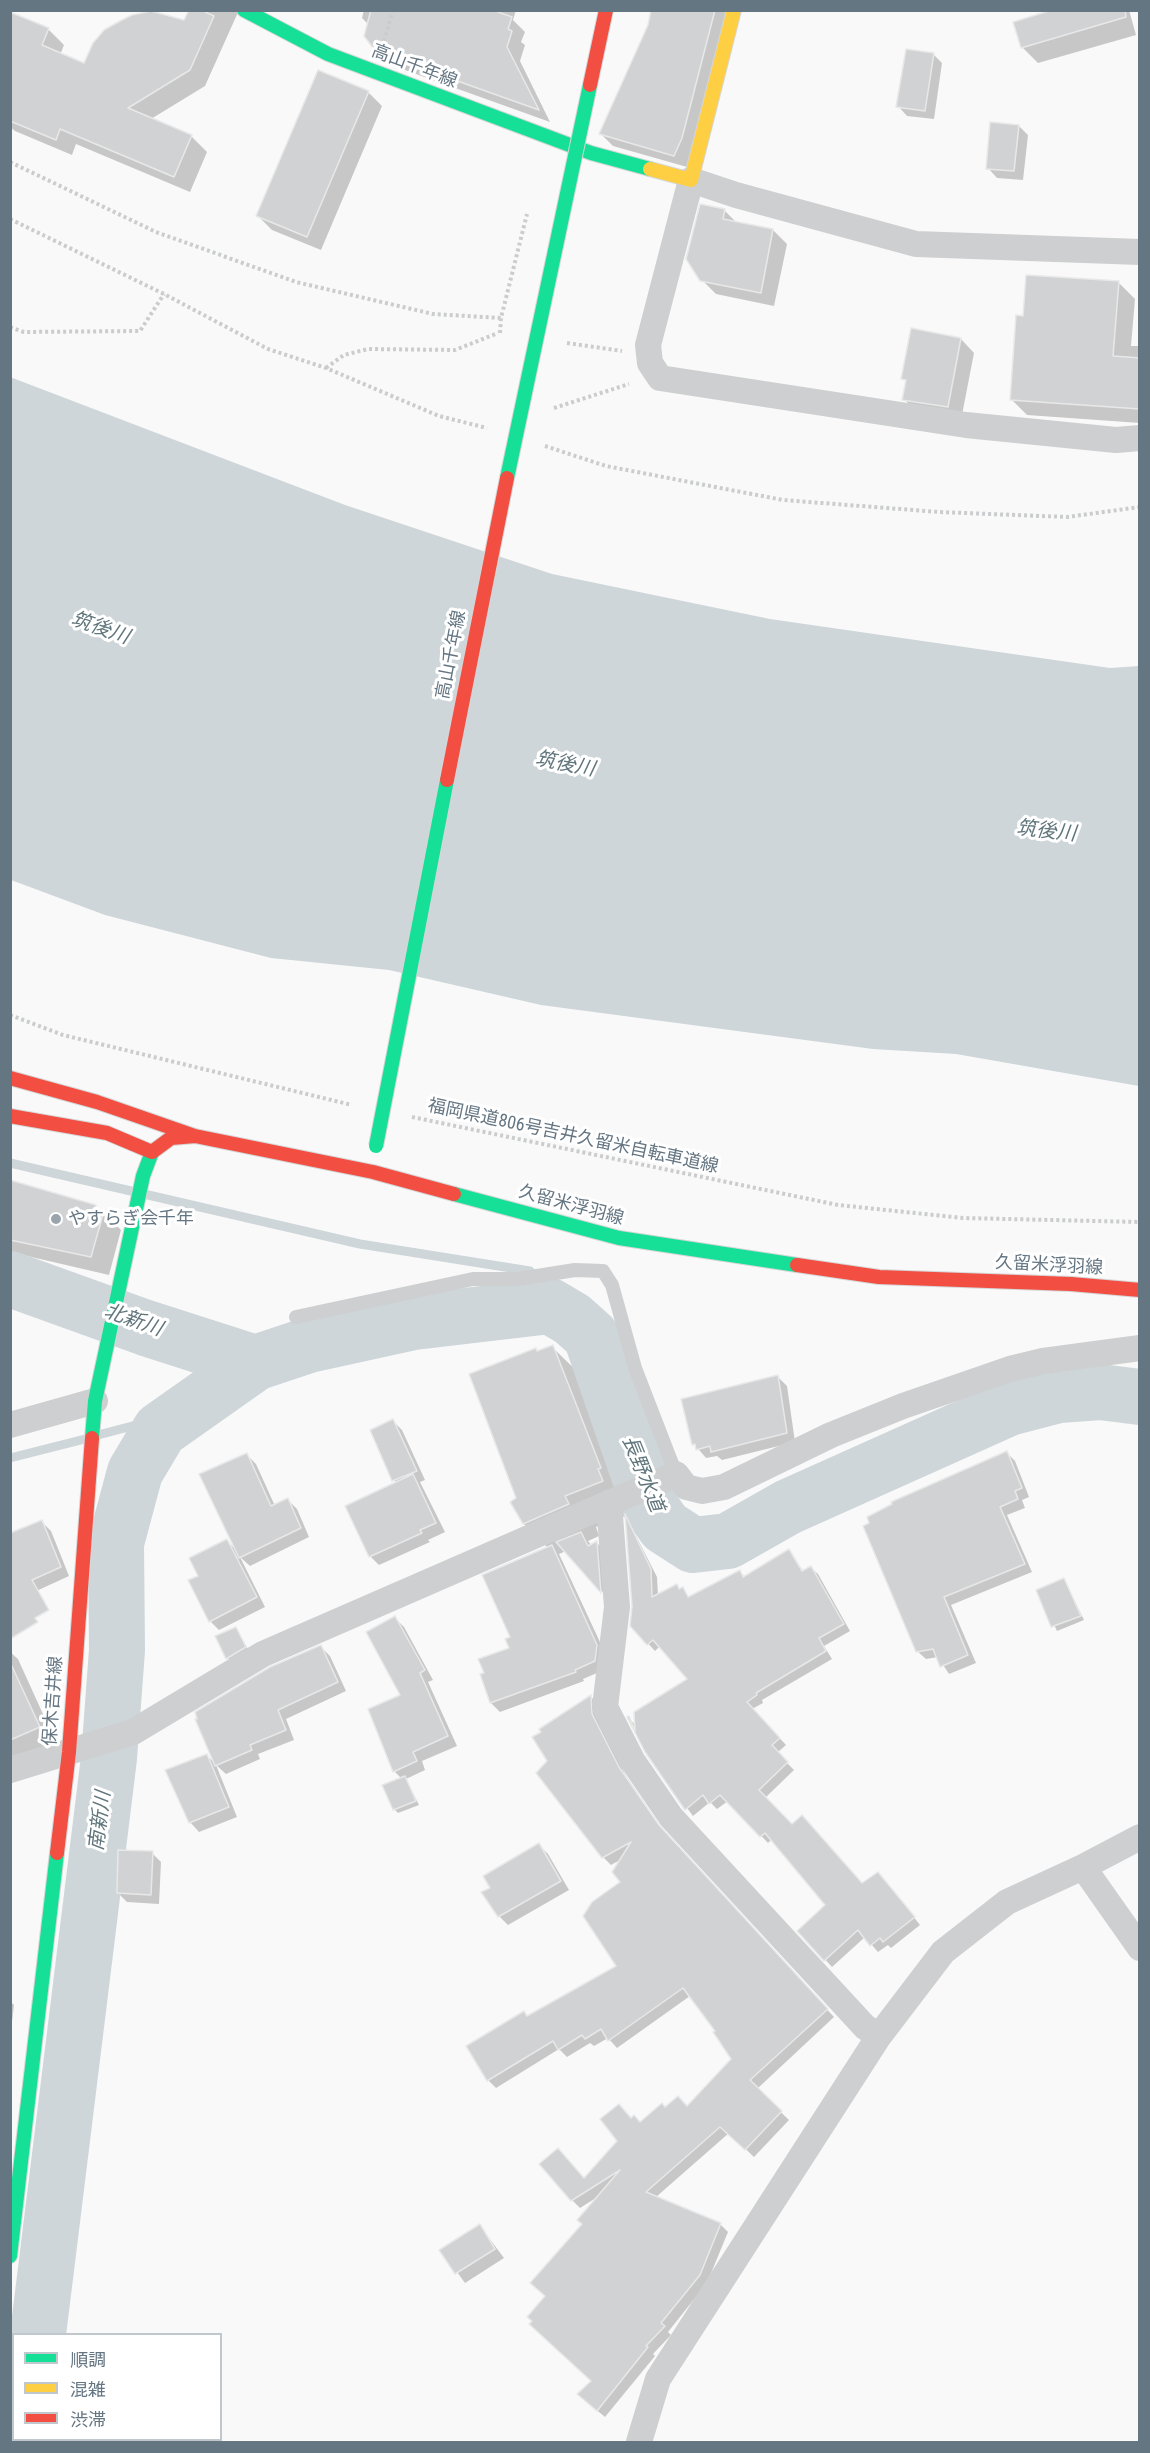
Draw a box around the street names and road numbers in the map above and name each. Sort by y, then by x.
street label: 高山千年線 [368,41,460,93]
street label: 高山千年線 [433,609,471,701]
street label: 福岡県道806号吉井久留米自転車道線 [426,1096,720,1178]
street label: 久留米浮羽線 [516,1182,626,1230]
street label: 久留米浮羽線 [995,1252,1103,1280]
street label: 保木吉井線 [40,1655,68,1747]

